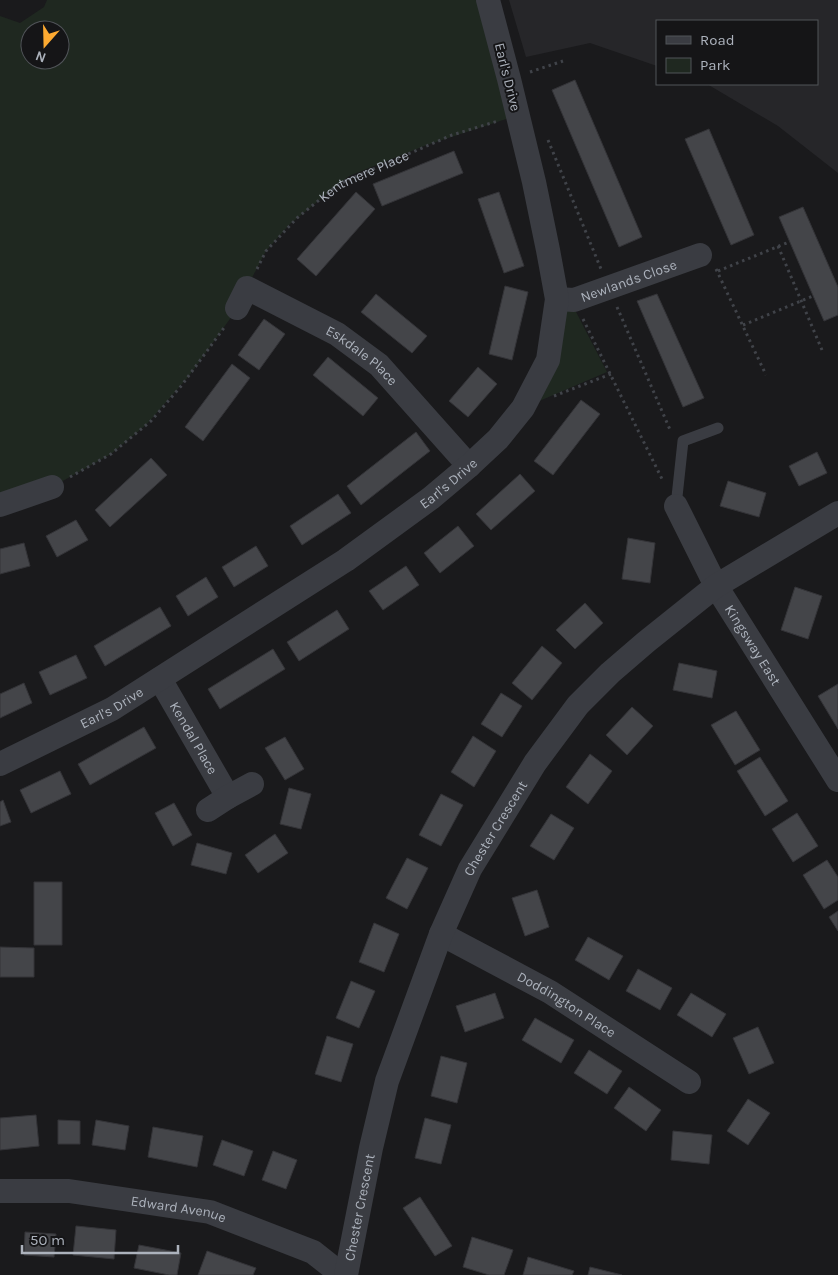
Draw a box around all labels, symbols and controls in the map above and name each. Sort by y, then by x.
north arrow [20,20,70,70]
legend [656,20,818,85]
text: Road [700,31,735,49]
street label: Earl's Drive [491,41,524,113]
text: N [33,47,48,66]
text: Park [700,56,730,74]
street label: Kentmere Place [315,147,412,206]
street label: Newlands Close [578,256,679,306]
street label: Eskdale Place [323,322,401,389]
street label: Earl's Drive [416,455,481,513]
street label: Kingsway East [721,602,784,689]
street label: Earl's Drive [77,683,147,732]
street label: Kendal Place [166,699,221,778]
street label: Chester Crescent [460,778,531,879]
street label: Doddington Place [514,968,619,1041]
street label: Chester Crescent [341,1152,379,1262]
street label: Edward Avenue [130,1192,229,1227]
scale bar [22,1222,179,1254]
text: 50 m [30,1231,65,1249]

